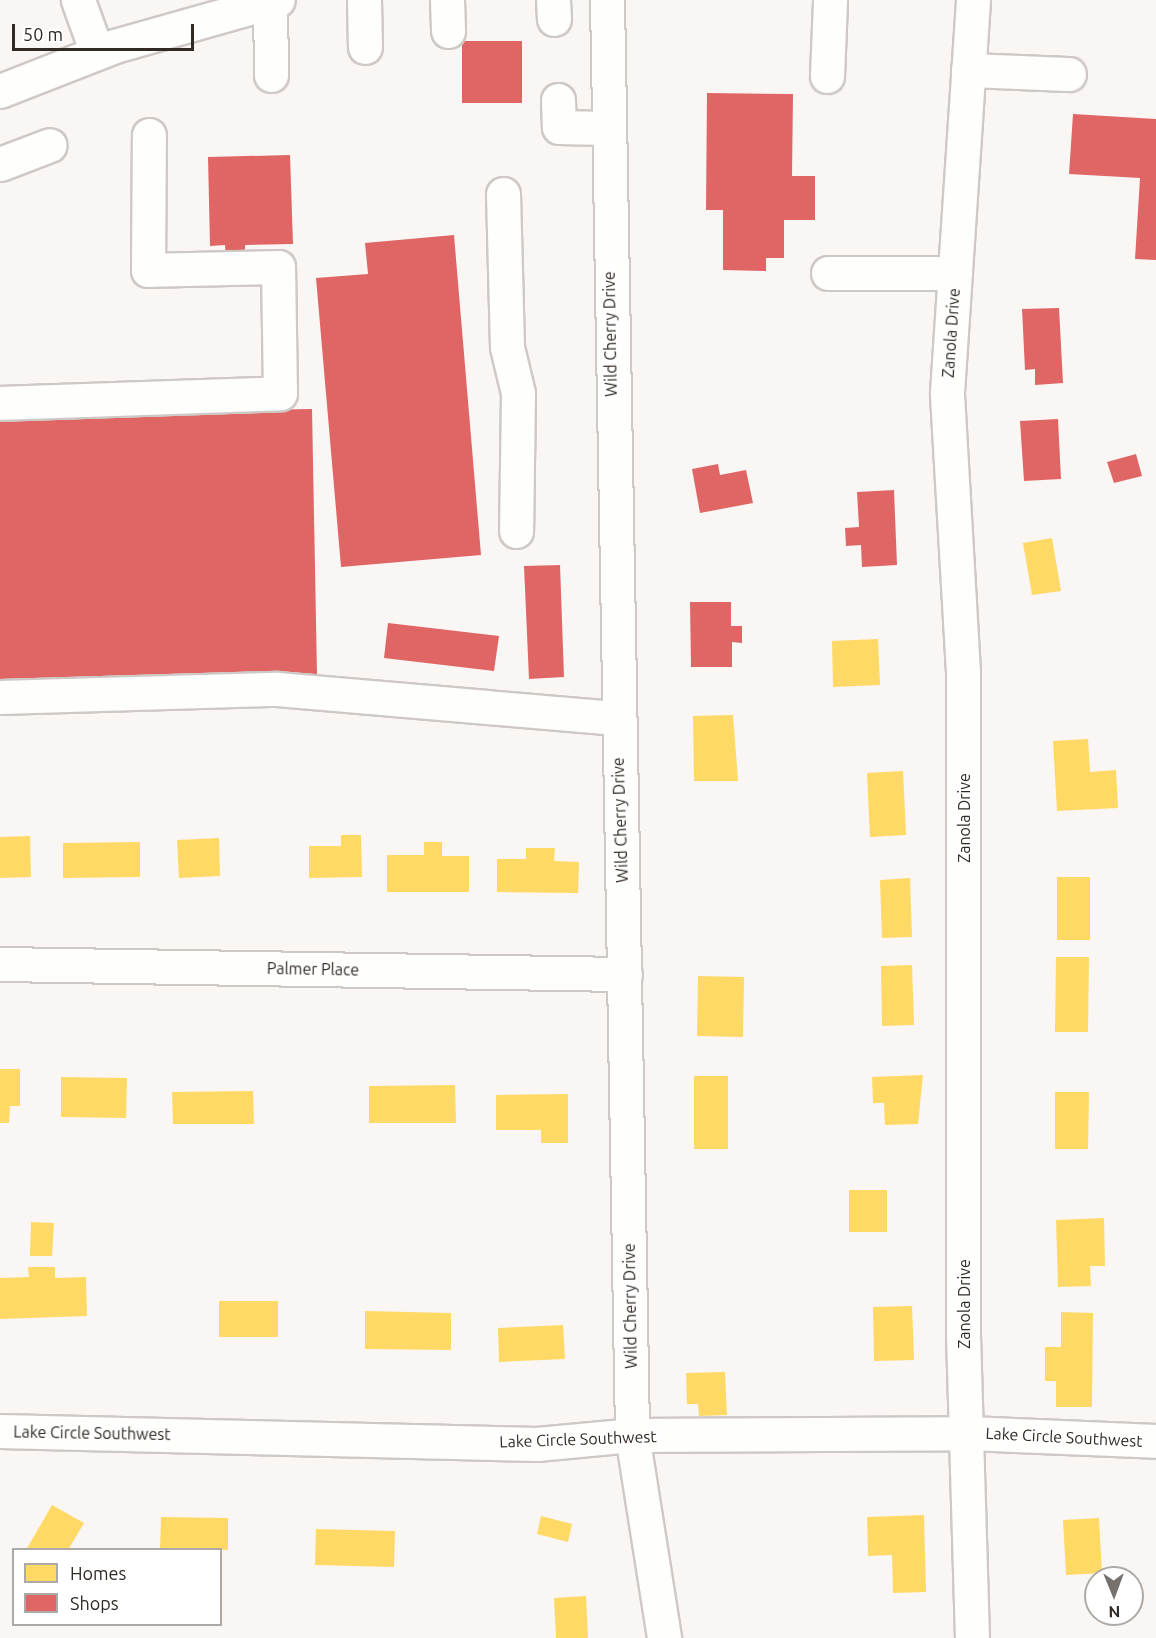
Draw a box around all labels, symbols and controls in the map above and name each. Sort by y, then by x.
scale bar [15,12,196,50]
text: 50 m [23,24,63,44]
street label: Wild Cherry Drive [599,271,621,397]
street label: Zanola Drive [938,288,964,378]
street label: Wild Cherry Drive [608,757,632,883]
street label: Zanola Drive [954,773,974,863]
street label: Palmer Place [267,959,359,979]
street label: Wild Cherry Drive [619,1243,641,1369]
street label: Zanola Drive [954,1259,974,1349]
street label: Lake Circle Southwest [13,1422,171,1444]
street label: Lake Circle Southwest [985,1423,1143,1451]
street label: Lake Circle Southwest [499,1427,657,1451]
legend [12,1548,222,1626]
text: Homes [70,1563,126,1583]
north arrow [1084,1566,1144,1626]
text: Shops [70,1593,119,1613]
text: N [1108,1603,1120,1621]

